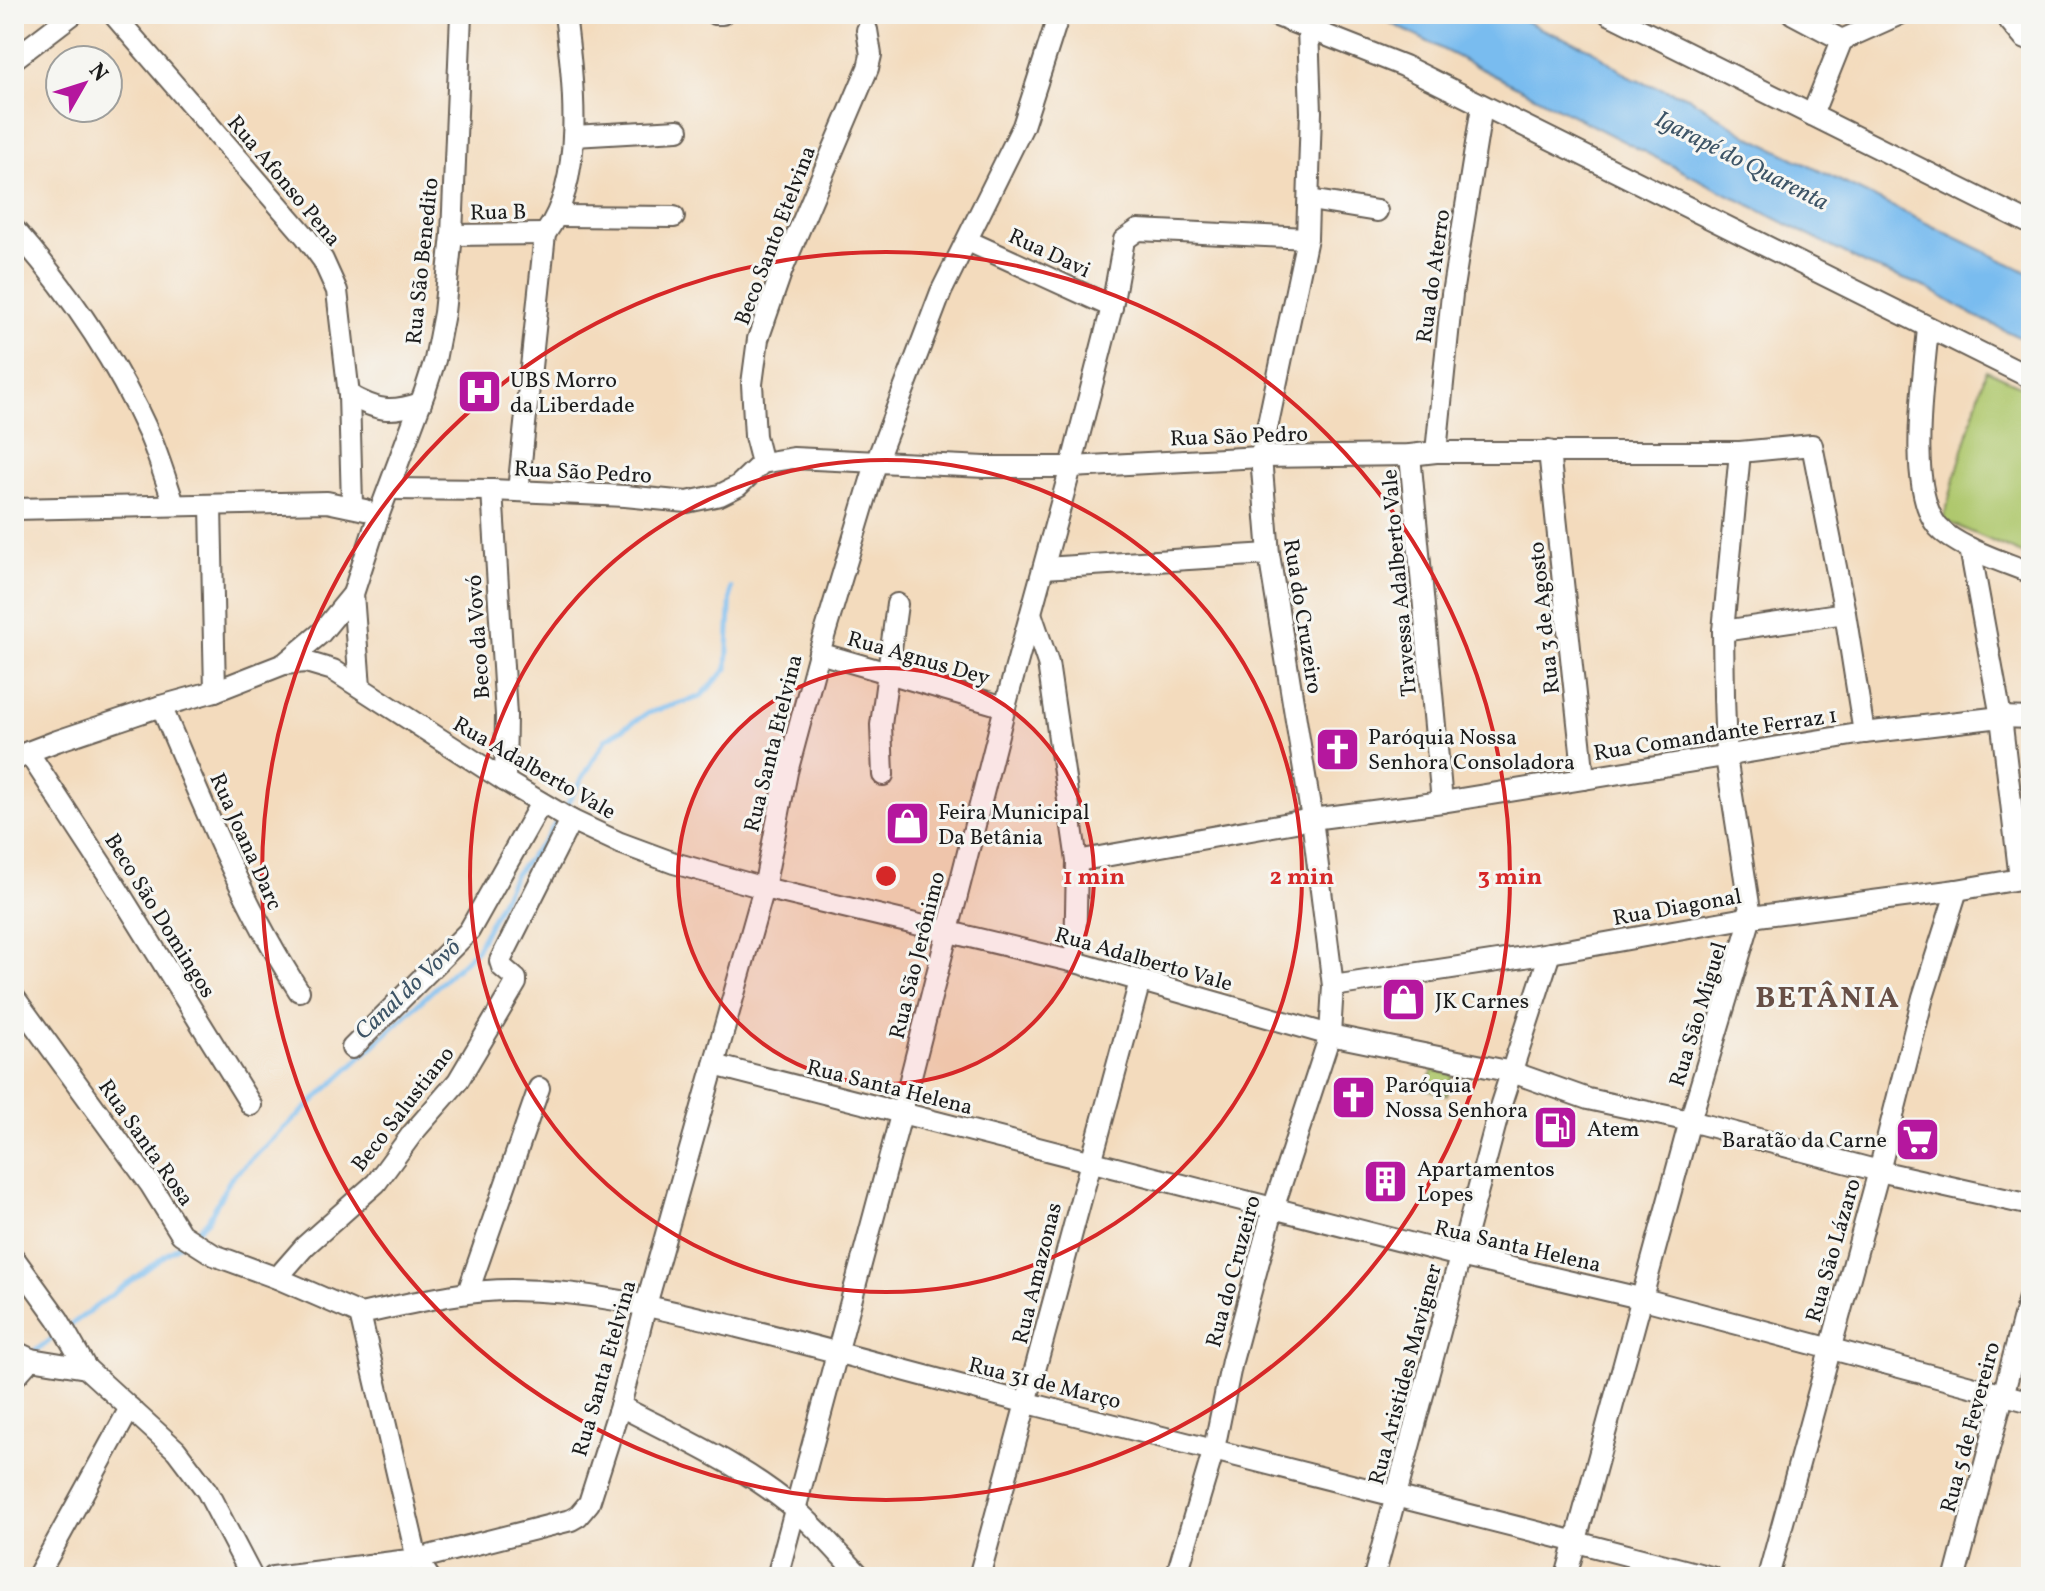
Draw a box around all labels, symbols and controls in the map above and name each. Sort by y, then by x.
north arrow [44,44,124,124]
text: N [81,57,115,89]
water label: Igarapé do Quarenta [1648,103,1834,220]
street label: Rua Afonso Pena [219,109,347,254]
street label: Beco Santo Etelvina [728,142,825,330]
street label: Rua São Benedito [399,176,448,346]
street label: Rua B [470,198,527,229]
street label: Rua do Aterro [1410,208,1459,345]
street label: Rua Davi [1003,222,1095,287]
place label: UBS Morro da Liberdade [510,366,635,422]
hospital icon: UBS Morro da Liberdade [455,368,503,416]
street label: Rua São Pedro [1170,420,1309,455]
street label: Rua São Pedro [513,454,653,493]
street label: Travessa Adalberto Vale [1375,468,1426,698]
street label: Rua do Cruzeiro [1274,537,1329,696]
street label: Rua 3 de Agosto [1522,540,1569,695]
street label: Beco da Vovó [460,574,499,700]
street label: Rua Agnus Dey [843,624,993,695]
street label: Rua Santa Etelvina [737,651,812,836]
street label: Rua Comandante Ferraz 1 [1591,701,1839,770]
street label: Rua Adalberto Vale [447,710,621,828]
place label: Paróquia Nossa Senhora Consoladora [1368,723,1575,779]
church icon: Paróquia Nossa Senhora Consoladora [1313,725,1361,773]
street label: Rua Joana Darc [201,768,289,916]
place label: Feira Municipal Da Betânia [938,798,1090,854]
shop icon: Feira Municipal Da Betânia [883,800,931,848]
street label: Beco São Domingos [96,828,222,1005]
text: 1 min [1063,861,1125,895]
text: 2 min [1270,861,1335,895]
text: 3 min [1478,861,1542,895]
centre of rings [872,862,900,890]
street label: Rua São Jerônimo [883,869,954,1043]
street label: Rua Diagonal [1611,882,1744,935]
street label: Rua Adalberto Vale [1051,920,1236,1001]
water label: Canal do Vovô [348,932,469,1049]
street label: Rua São Miguel [1663,939,1736,1091]
shop icon: JK Carnes [1380,976,1428,1024]
district label: BETÂNIA [1755,978,1901,1020]
place label: JK Carnes [1435,987,1529,1018]
street label: Beco Salustiano [345,1040,463,1179]
street label: Rua Santa Helena [803,1053,976,1124]
place label: Paróquia Nossa Senhora [1385,1071,1528,1127]
church icon: Paróquia Nossa Senhora [1330,1073,1378,1121]
street label: Rua Santa Rosa [90,1074,200,1213]
fuel station icon: Atem [1532,1104,1580,1152]
place label: Atem [1587,1115,1640,1146]
supermarket icon: Baratão da Carne [1894,1115,1942,1163]
place label: Baratão da Carne [1722,1126,1887,1157]
place label: Apartamentos Lopes [1417,1155,1555,1211]
building icon: Apartamentos Lopes [1362,1157,1410,1205]
street label: Rua São Lázaro [1799,1175,1870,1326]
street label: Rua do Cruzeiro [1199,1192,1270,1351]
street label: Rua Amazonas [1006,1200,1071,1348]
street label: Rua Santa Helena [1431,1213,1604,1282]
street label: Rua Aristides Mavigner [1362,1261,1451,1489]
street label: Rua Santa Etelvina [565,1277,645,1461]
street label: Rua 5 de Fevereiro [1934,1339,2009,1516]
street label: Rua 31 de Março [965,1350,1124,1418]

